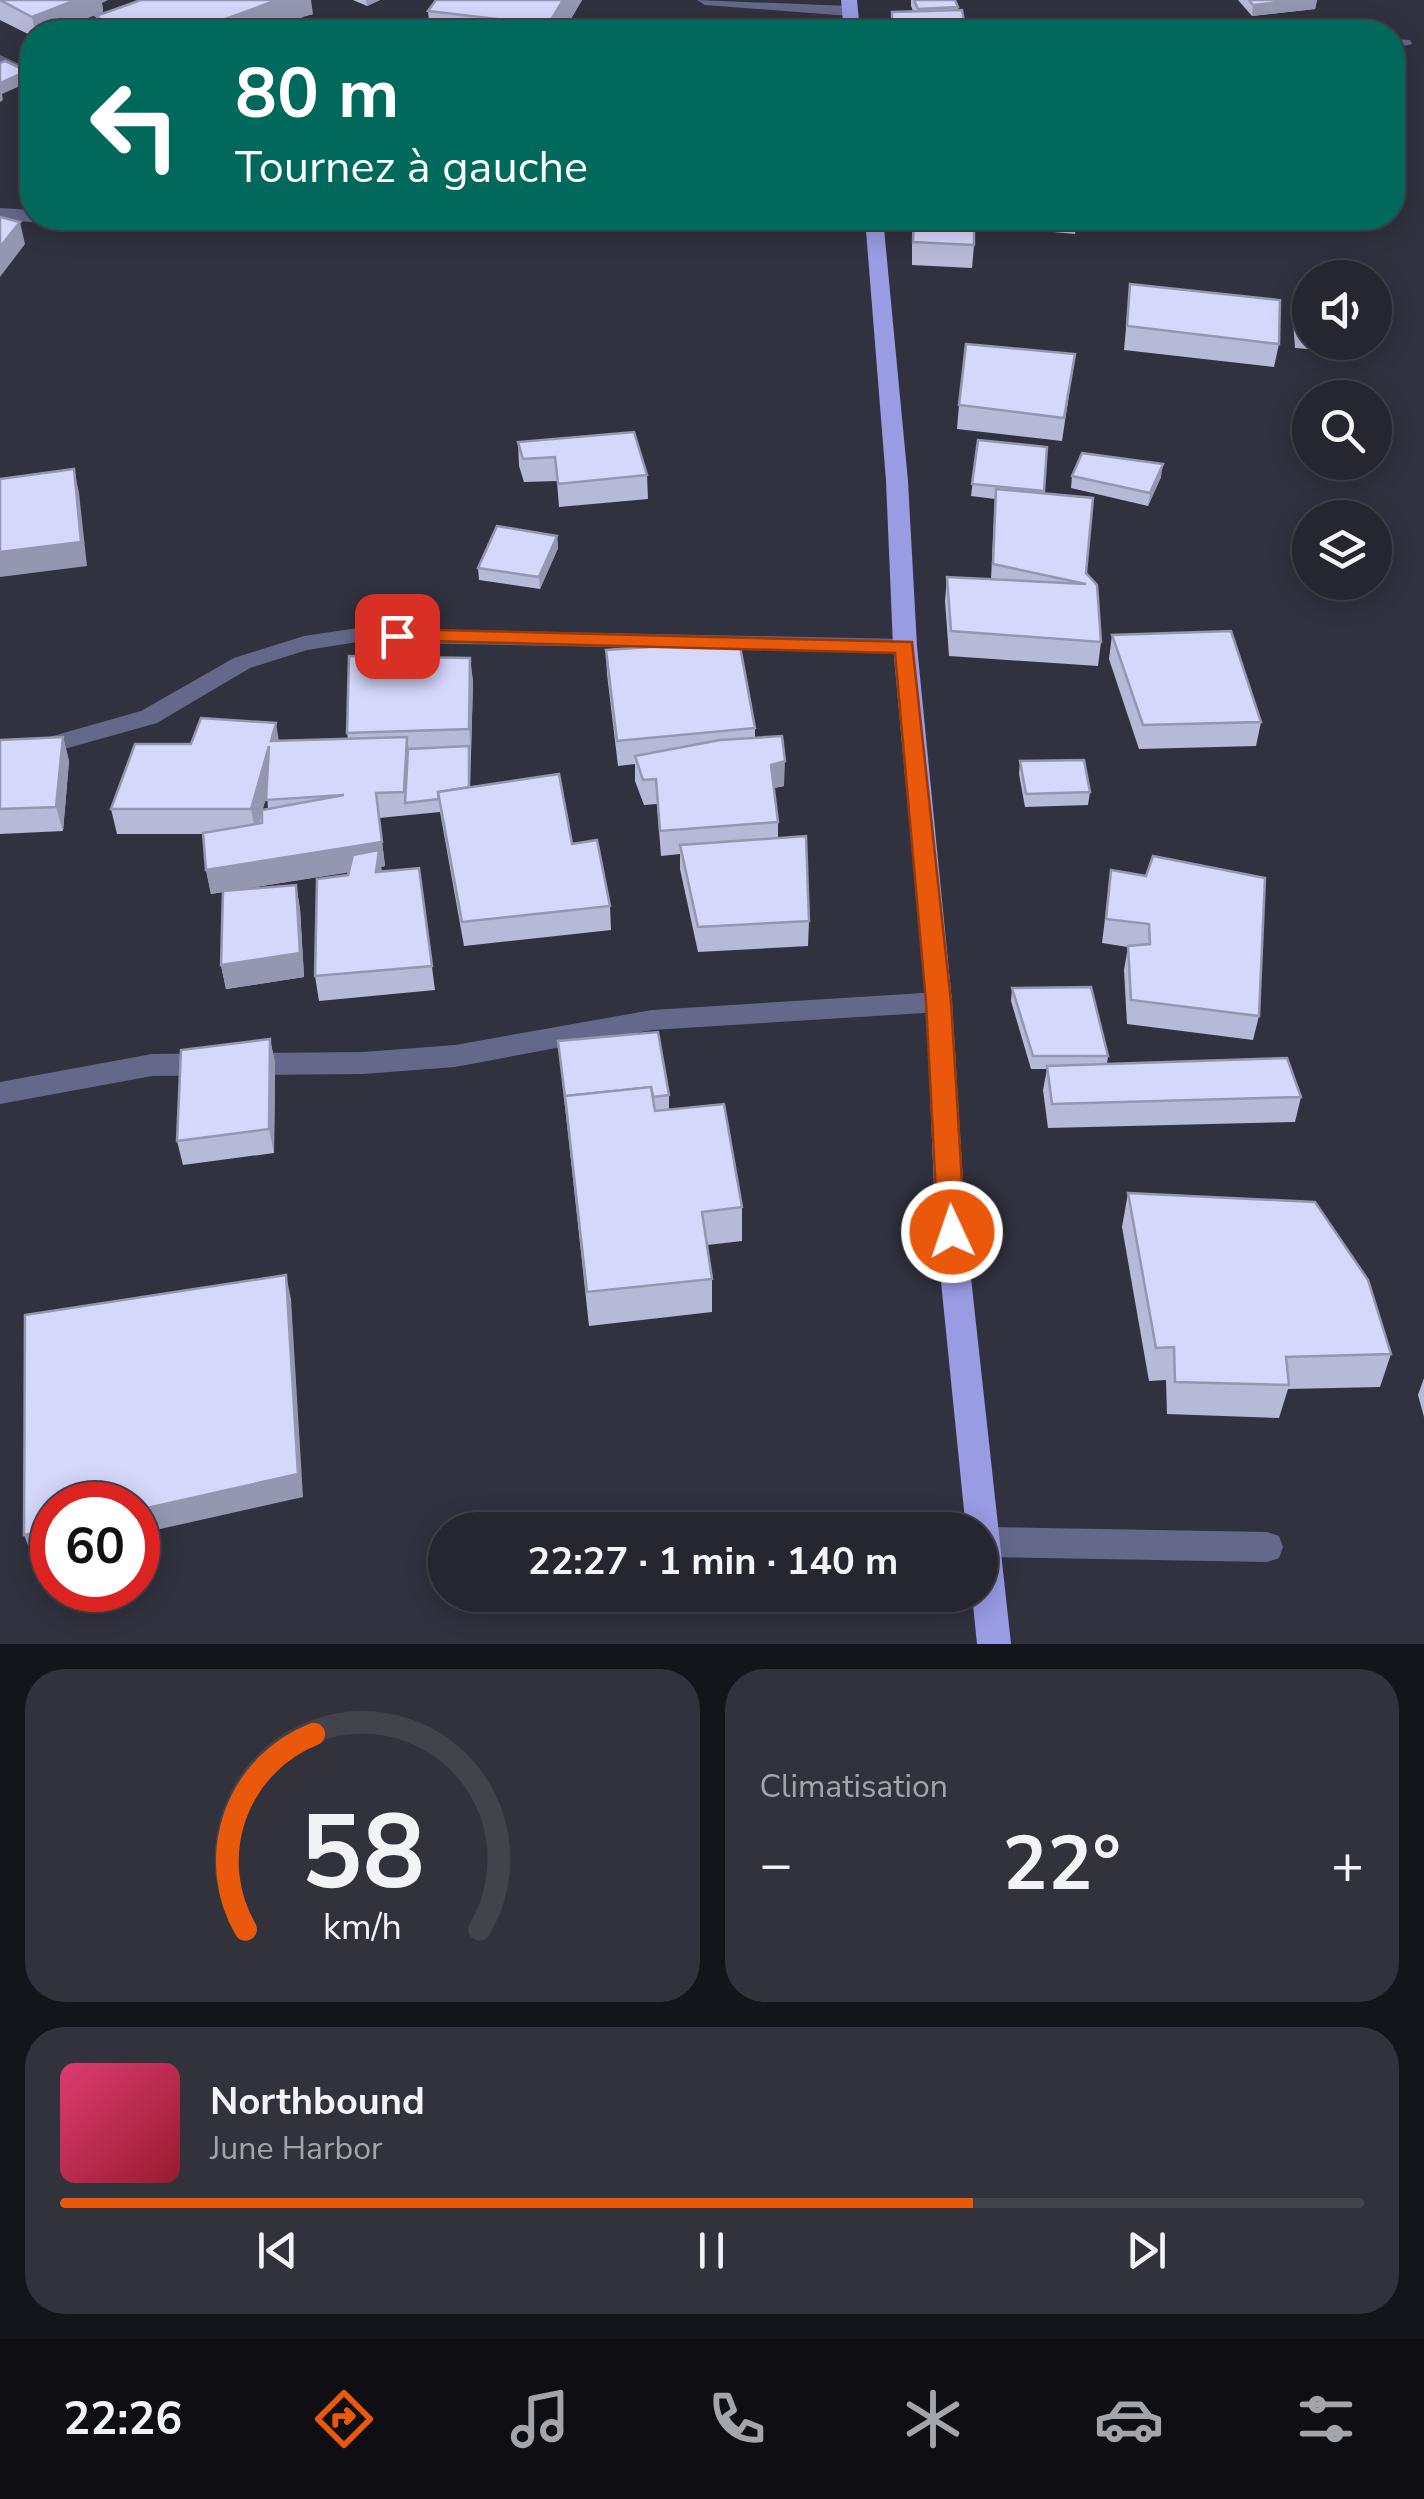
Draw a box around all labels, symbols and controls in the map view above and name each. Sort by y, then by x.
text: 80 m [235,46,399,142]
icon: left [70,60,200,190]
text: Tournez à gauche [235,137,588,198]
map controls [1292,260,1392,600]
button: sound [1292,260,1392,360]
button: search [1292,380,1392,480]
button: layers [1292,500,1392,600]
pin [355,594,440,679]
icon: arrive [370,609,425,664]
position arrow [900,1180,1004,1284]
speed limit sign: 60 [30,1482,160,1612]
text: 22:27 · 1 min · 140 m [528,1536,898,1587]
text: Climatisation [760,1765,948,1808]
text: 58 [300,1782,425,1924]
text: 22° [1003,1813,1121,1915]
text: − [760,1827,793,1902]
text: + [1331,1827,1364,1902]
text: km/h [323,1903,402,1952]
text: Northbound [210,2076,425,2127]
text: June Harbor [210,2127,382,2170]
icon: previous [250,2223,305,2278]
icon: pause [684,2223,739,2278]
icon: next [1119,2223,1174,2278]
icon: directions [309,2384,379,2454]
icon: music [505,2384,575,2454]
icon: phone [702,2384,772,2454]
icon: climate [898,2384,968,2454]
icon: car [1094,2384,1164,2454]
icon: filters [1291,2384,1361,2454]
text: 22:26 [63,2389,182,2450]

